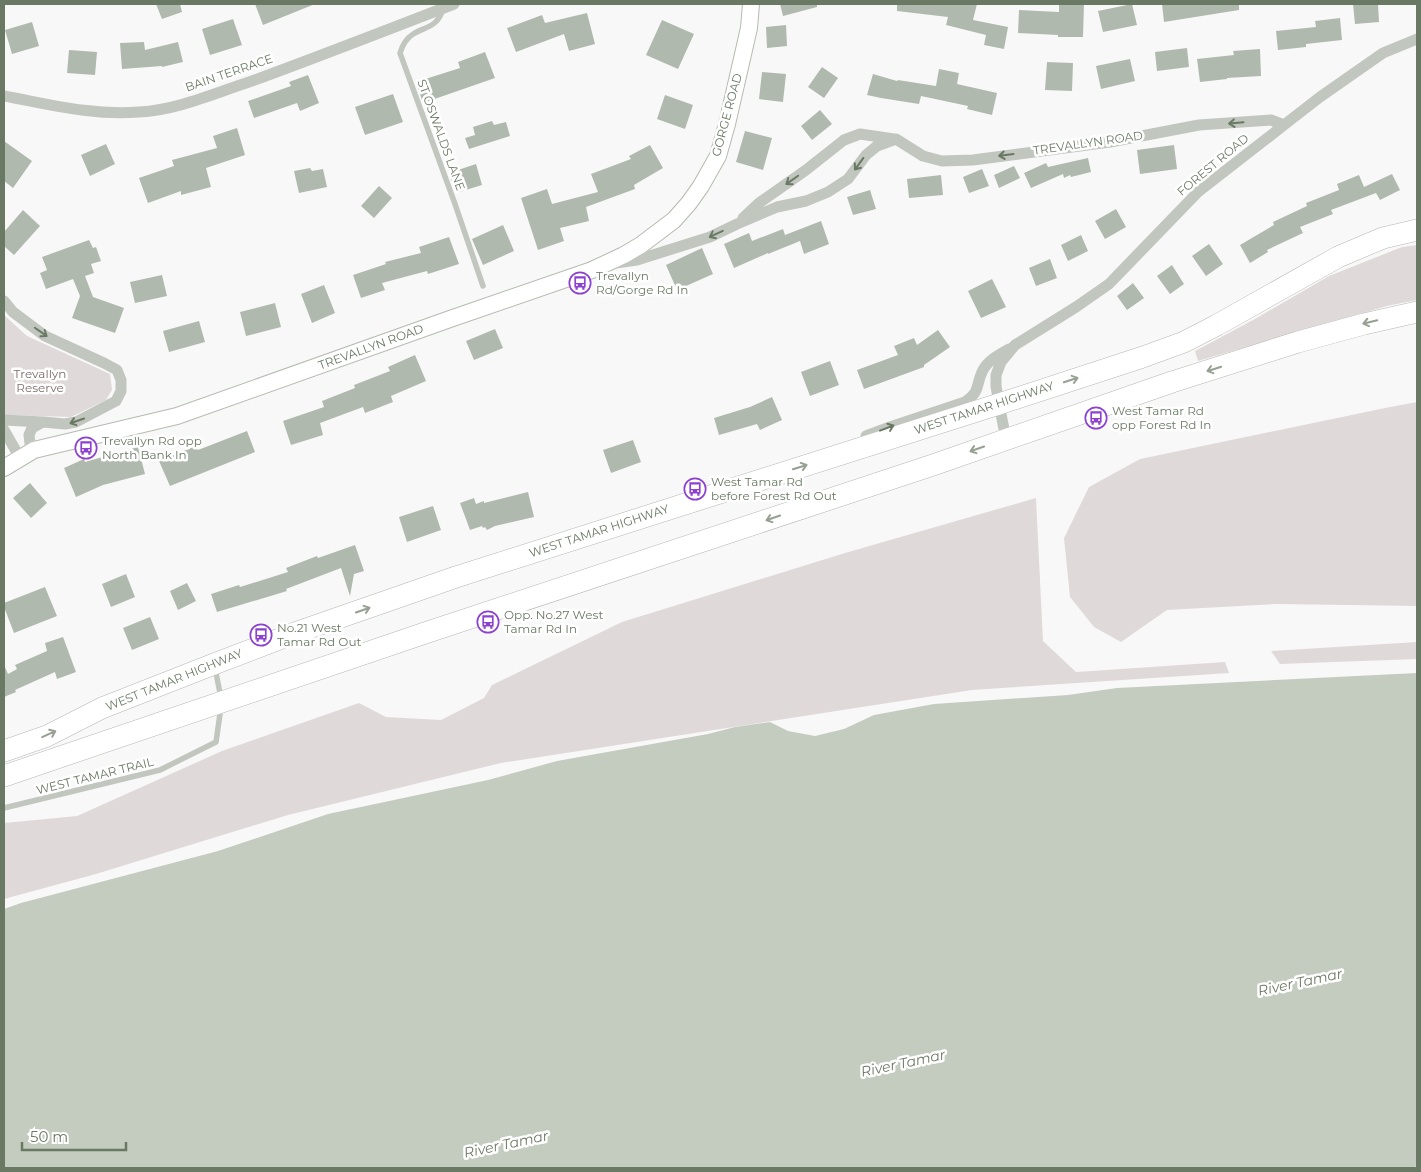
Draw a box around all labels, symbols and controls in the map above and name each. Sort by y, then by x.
street label: BAIN TERRACE [183,51,274,95]
street label: GORGE ROAD [708,71,745,158]
street label: ST OSWALDS LANE [414,77,469,192]
one-way arrow [1229,118,1245,128]
street label: TREVALLYN ROAD [1032,127,1144,158]
street label: FOREST ROAD [1174,130,1252,199]
one-way arrow [999,150,1015,160]
one-way arrow [853,157,864,170]
one-way arrow [785,175,799,185]
one-way arrow [708,230,723,240]
place label: Trevallyn Rd/Gorge Rd In [596,268,688,297]
bus stop icon: Trevallyn Rd/Gorge Rd In [568,271,592,295]
one-way arrow [1362,318,1378,328]
street label: TREVALLYN ROAD [316,321,426,373]
one-way arrow [33,327,47,337]
one-way arrow [1207,365,1222,374]
park label: Trevallyn Reserve [14,366,66,395]
one-way arrow [1063,375,1079,384]
street label: WEST TAMAR HIGHWAY [912,378,1056,437]
place label: West Tamar Rd opp Forest Rd In [1112,403,1211,432]
bus stop icon: West Tamar Rd opp Forest Rd In [1084,406,1108,430]
one-way arrow [69,416,85,426]
one-way arrow [879,423,894,432]
place label: Trevallyn Rd opp North Bank In [102,433,202,462]
bus stop icon: Trevallyn Rd opp North Bank In [74,436,98,460]
one-way arrow [970,445,985,454]
one-way arrow [792,462,808,472]
place label: West Tamar Rd before Forest Rd Out [711,474,837,503]
bus stop icon: West Tamar Rd before Forest Rd Out [683,477,707,501]
street label: WEST TAMAR HIGHWAY [527,501,671,560]
one-way arrow [766,514,782,523]
one-way arrow [354,604,370,614]
place label: Opp. No.27 West Tamar Rd In [504,607,603,636]
bus stop icon: Opp. No.27 West Tamar Rd In [476,610,500,634]
place label: No.21 West Tamar Rd Out [277,620,361,649]
bus stop icon: No.21 West Tamar Rd Out [249,623,273,647]
street label: WEST TAMAR HIGHWAY [103,645,245,714]
one-way arrow [41,729,56,738]
street label: WEST TAMAR TRAIL [35,754,155,797]
water label: River Tamar [1256,964,1344,1000]
water label: River Tamar [859,1045,947,1081]
scale bar [22,1120,126,1152]
water label: River Tamar [462,1126,550,1162]
text: 50 m [30,1127,68,1146]

